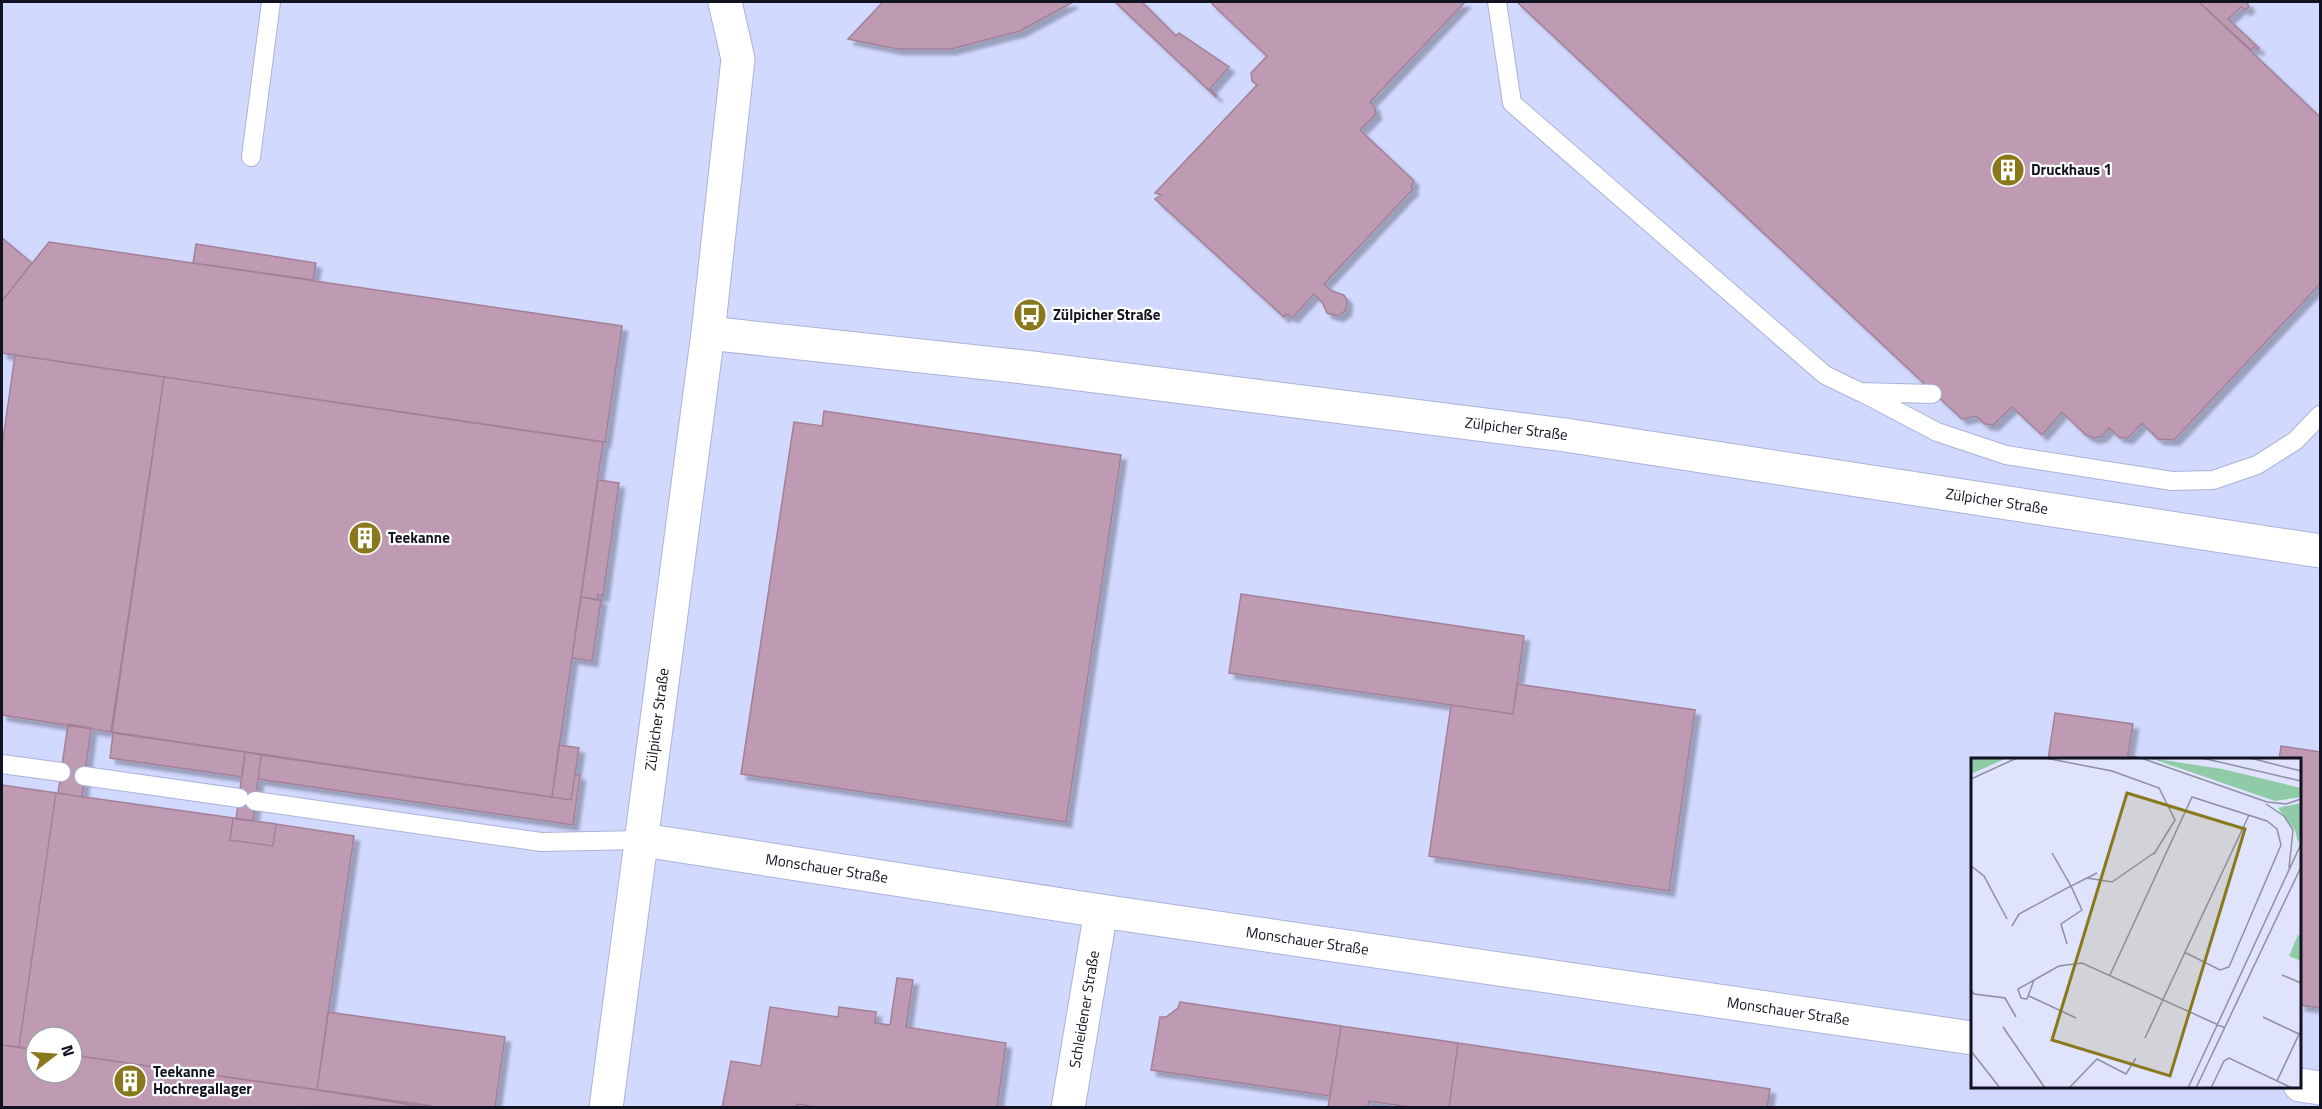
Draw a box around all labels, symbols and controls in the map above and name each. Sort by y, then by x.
building icon: Druckhaus 1 [1990,152,2026,188]
place label: Druckhaus 1 [2031,158,2112,181]
bus stop icon: Zülpicher Straße [1012,297,1048,333]
place label: Zülpicher Straße [1053,303,1161,326]
street label: Zülpicher Straße [1464,411,1569,446]
street label: Zülpicher Straße [1944,482,2050,520]
building icon: Teekanne [347,520,383,556]
place label: Teekanne [388,526,450,549]
street label: Zülpicher Straße [639,667,675,772]
inset map [1971,758,2301,1088]
street label: Monschauer Straße [764,847,890,889]
street label: Monschauer Straße [1244,920,1370,961]
street label: Schleidener Straße [1063,949,1105,1070]
street label: Monschauer Straße [1725,990,1851,1031]
north arrow [24,1025,84,1085]
text: N [55,1042,81,1059]
place label: Teekanne Hochregallager [153,1060,252,1100]
building icon: Teekanne Hochregallager [112,1063,148,1099]

